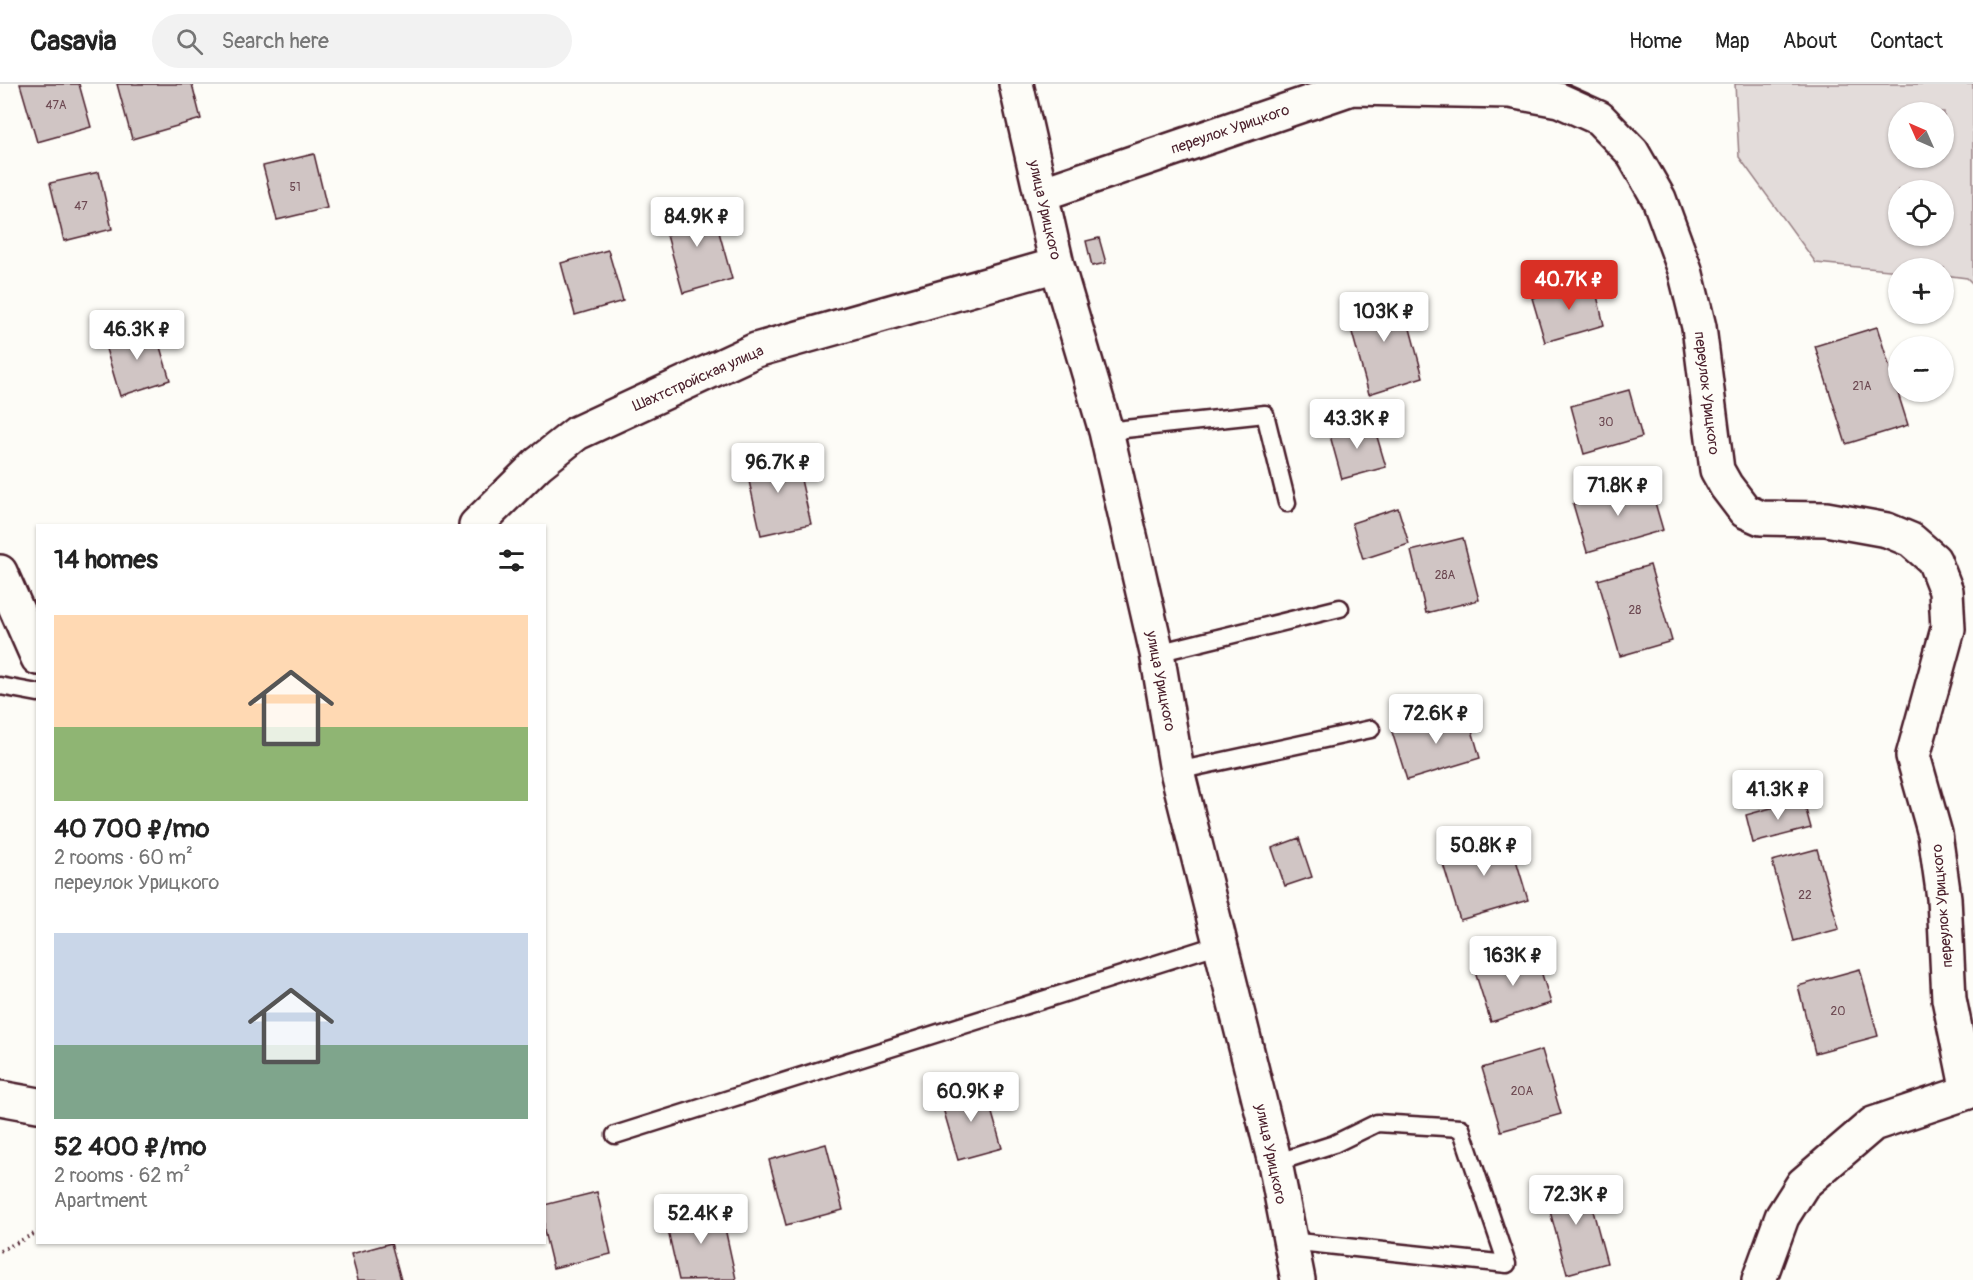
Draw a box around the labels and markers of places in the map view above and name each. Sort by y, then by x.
pin: 84.9K ₽ [642,197,752,248]
pin: 40.7K ₽ [1514,260,1624,311]
pin: 103K ₽ [1335,292,1433,343]
pin: 46.3K ₽ [82,310,192,361]
pin: 43.3K ₽ [1302,399,1412,450]
pin: 96.7K ₽ [723,443,833,494]
pin: 71.8K ₽ [1563,466,1673,517]
pin: 72.6K ₽ [1381,694,1491,745]
pin: 41.3K ₽ [1723,770,1833,821]
pin: 50.8K ₽ [1429,826,1539,877]
pin: 163K ₽ [1464,936,1562,987]
pin: 60.9K ₽ [916,1072,1026,1123]
pin: 72.3K ₽ [1521,1175,1631,1226]
pin: 52.4K ₽ [646,1194,756,1245]

